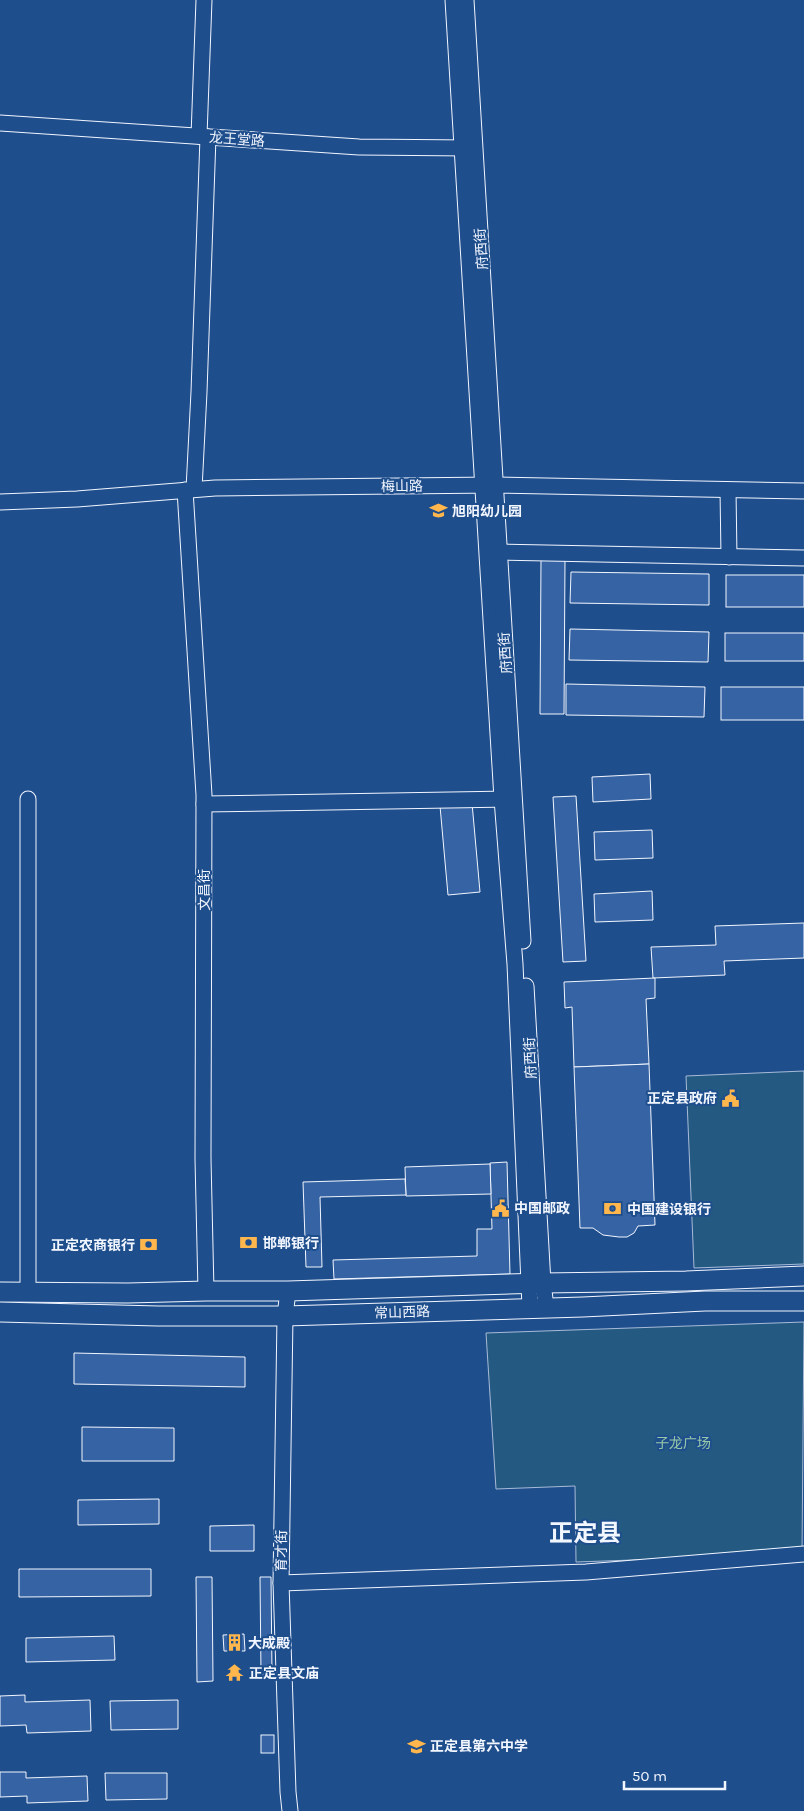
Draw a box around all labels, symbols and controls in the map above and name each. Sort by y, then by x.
street label: 龙王堂路 [208,129,265,150]
street label: 府西街 [472,227,491,271]
street label: 梅山路 [381,478,423,495]
school or university icon: 旭阳幼儿园 [428,501,448,521]
place label: 旭阳幼儿园 [452,503,522,520]
street label: 府西街 [496,631,515,675]
street label: 文昌街 [196,869,213,911]
street label: 府西街 [521,1037,540,1079]
public building icon: 正定县政府 [721,1088,741,1108]
place label: 正定县政府 [647,1090,717,1107]
public building icon: 中国邮政 [490,1198,510,1218]
bank icon: 中国建设银行 [603,1199,623,1219]
place label: 中国邮政 [514,1200,570,1217]
place label: 中国建设银行 [627,1201,711,1218]
bank icon: 邯郸银行 [239,1233,259,1253]
bank icon: 正定农商银行 [139,1235,159,1255]
place label: 邯郸银行 [263,1235,319,1252]
place label: 正定农商银行 [51,1237,135,1254]
street label: 常山西路 [374,1303,430,1322]
park label: 子龙广场 [655,1435,711,1452]
district label: 正定县 [549,1519,621,1547]
street label: 育才街 [273,1530,290,1572]
building icon: 大成殿 [224,1633,244,1653]
place label: 大成殿 [248,1635,290,1652]
temple icon: 正定县文庙 [225,1663,245,1683]
place label: 正定县文庙 [249,1665,319,1682]
school or university icon: 正定县第六中学 [406,1736,426,1756]
place label: 正定县第六中学 [430,1738,528,1755]
scale bar [624,1758,725,1790]
text: 50 m [632,1767,667,1785]

